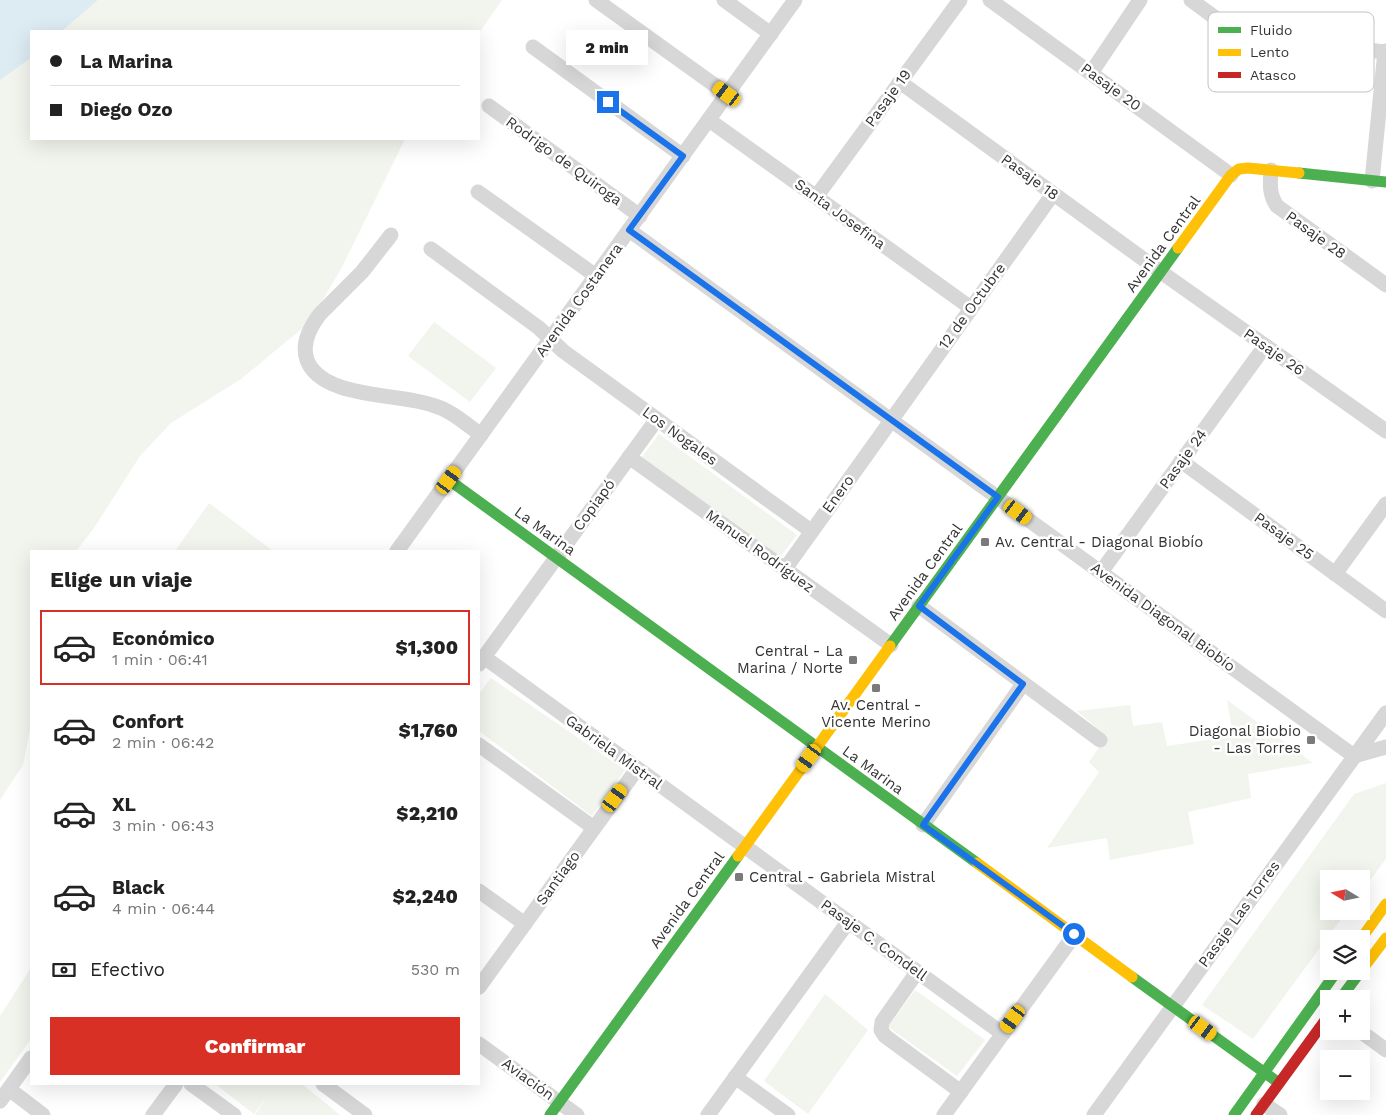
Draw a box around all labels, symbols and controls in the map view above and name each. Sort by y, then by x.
legend [1208,12,1374,92]
text: Fluido [1250,22,1292,38]
callout: 2 min [567,29,649,64]
text: 2 min [585,38,629,57]
text: Lento [1250,44,1289,60]
text: La Marina [80,50,172,73]
street label: Pasaje 20 [1077,59,1145,115]
street label: Pasaje 19 [861,66,915,130]
text: Atasco [1250,67,1296,83]
car [710,79,743,109]
route end [597,91,619,113]
text: Diego Ozo [80,98,173,121]
street label: Rodrigo de Quiroga [502,113,626,210]
street label: Pasaje 18 [998,150,1062,204]
street label: Santa Josefina [791,175,889,253]
street label: Avenida Central [1122,192,1204,296]
street label: Pasaje 28 [1282,207,1350,263]
street label: Avenida Costanera [532,239,627,360]
street label: 12 de Octubre [935,259,1009,353]
street label: Pasaje 26 [1240,325,1308,379]
street label: Los Nogales [639,403,721,469]
street label: Pasaje 24 [1155,426,1211,492]
car [434,463,463,497]
street label: Enero [818,472,858,516]
street label: Copiapó [569,476,619,534]
car [1001,497,1034,527]
street label: La Marina [511,503,580,560]
street label: Manuel Rodríguez [702,506,818,596]
street label: Pasaje 25 [1251,508,1317,564]
street label: Avenida Central [884,520,966,624]
place label: Av. Central - Diagonal Biobío [995,533,1203,551]
marker: Av. Central - Diagonal Biobío [979,536,991,548]
street label: Avenida Diagonal Biobío [1087,559,1239,675]
text: Elige un viaje [50,567,193,592]
icon: car [52,625,97,670]
text: Económico [112,627,215,650]
text: $1,300 [395,636,458,659]
place label: Central - La Marina / Norte [737,642,844,677]
text: 1 min · 06:41 [112,650,208,669]
marker: Central - La Marina / Norte [847,654,859,666]
marker: Av. Central - Vicente Merino [870,682,882,694]
place label: Av. Central - Vicente Merino [821,696,931,731]
icon: car [52,708,97,753]
text: Confort [112,710,183,733]
street label: Gabriela Mistral [562,711,666,793]
text: $1,760 [398,719,458,742]
place label: Diagonal Biobio - Las Torres [1189,722,1301,757]
text: 2 min · 06:42 [112,733,214,752]
marker: Diagonal Biobio - Las Torres [1305,734,1317,746]
car [794,741,823,775]
street label: La Marina [839,742,908,799]
car [600,781,629,815]
icon: car [52,791,97,836]
text: XL [112,793,136,816]
text: $2,210 [396,802,458,825]
text: 3 min · 06:43 [112,816,214,835]
street label: Santiago [532,847,584,909]
street label: Avenida Central [646,848,728,952]
street label: Pasaje Las Torres [1194,857,1284,971]
place label: Central - Gabriela Mistral [749,868,936,886]
north arrow [1320,870,1370,920]
map controls [1320,870,1370,1100]
marker: Central - Gabriela Mistral [733,871,745,883]
icon: car [52,874,97,919]
text: Black [112,876,165,899]
text: $2,240 [392,885,458,908]
street label: Pasaje C. Condell [817,895,931,985]
text: 4 min · 06:44 [112,899,215,918]
route start [1063,923,1085,945]
button: layers [1320,930,1370,980]
icon: cash [50,956,78,984]
text: Efectivo [90,958,165,981]
text: 530 m [411,960,460,979]
button: + [1320,990,1370,1040]
car [998,1002,1027,1036]
car [1186,1013,1219,1043]
button: Confirmar [50,1017,460,1075]
button: − [1320,1050,1370,1100]
street label: Aviación [498,1054,558,1104]

